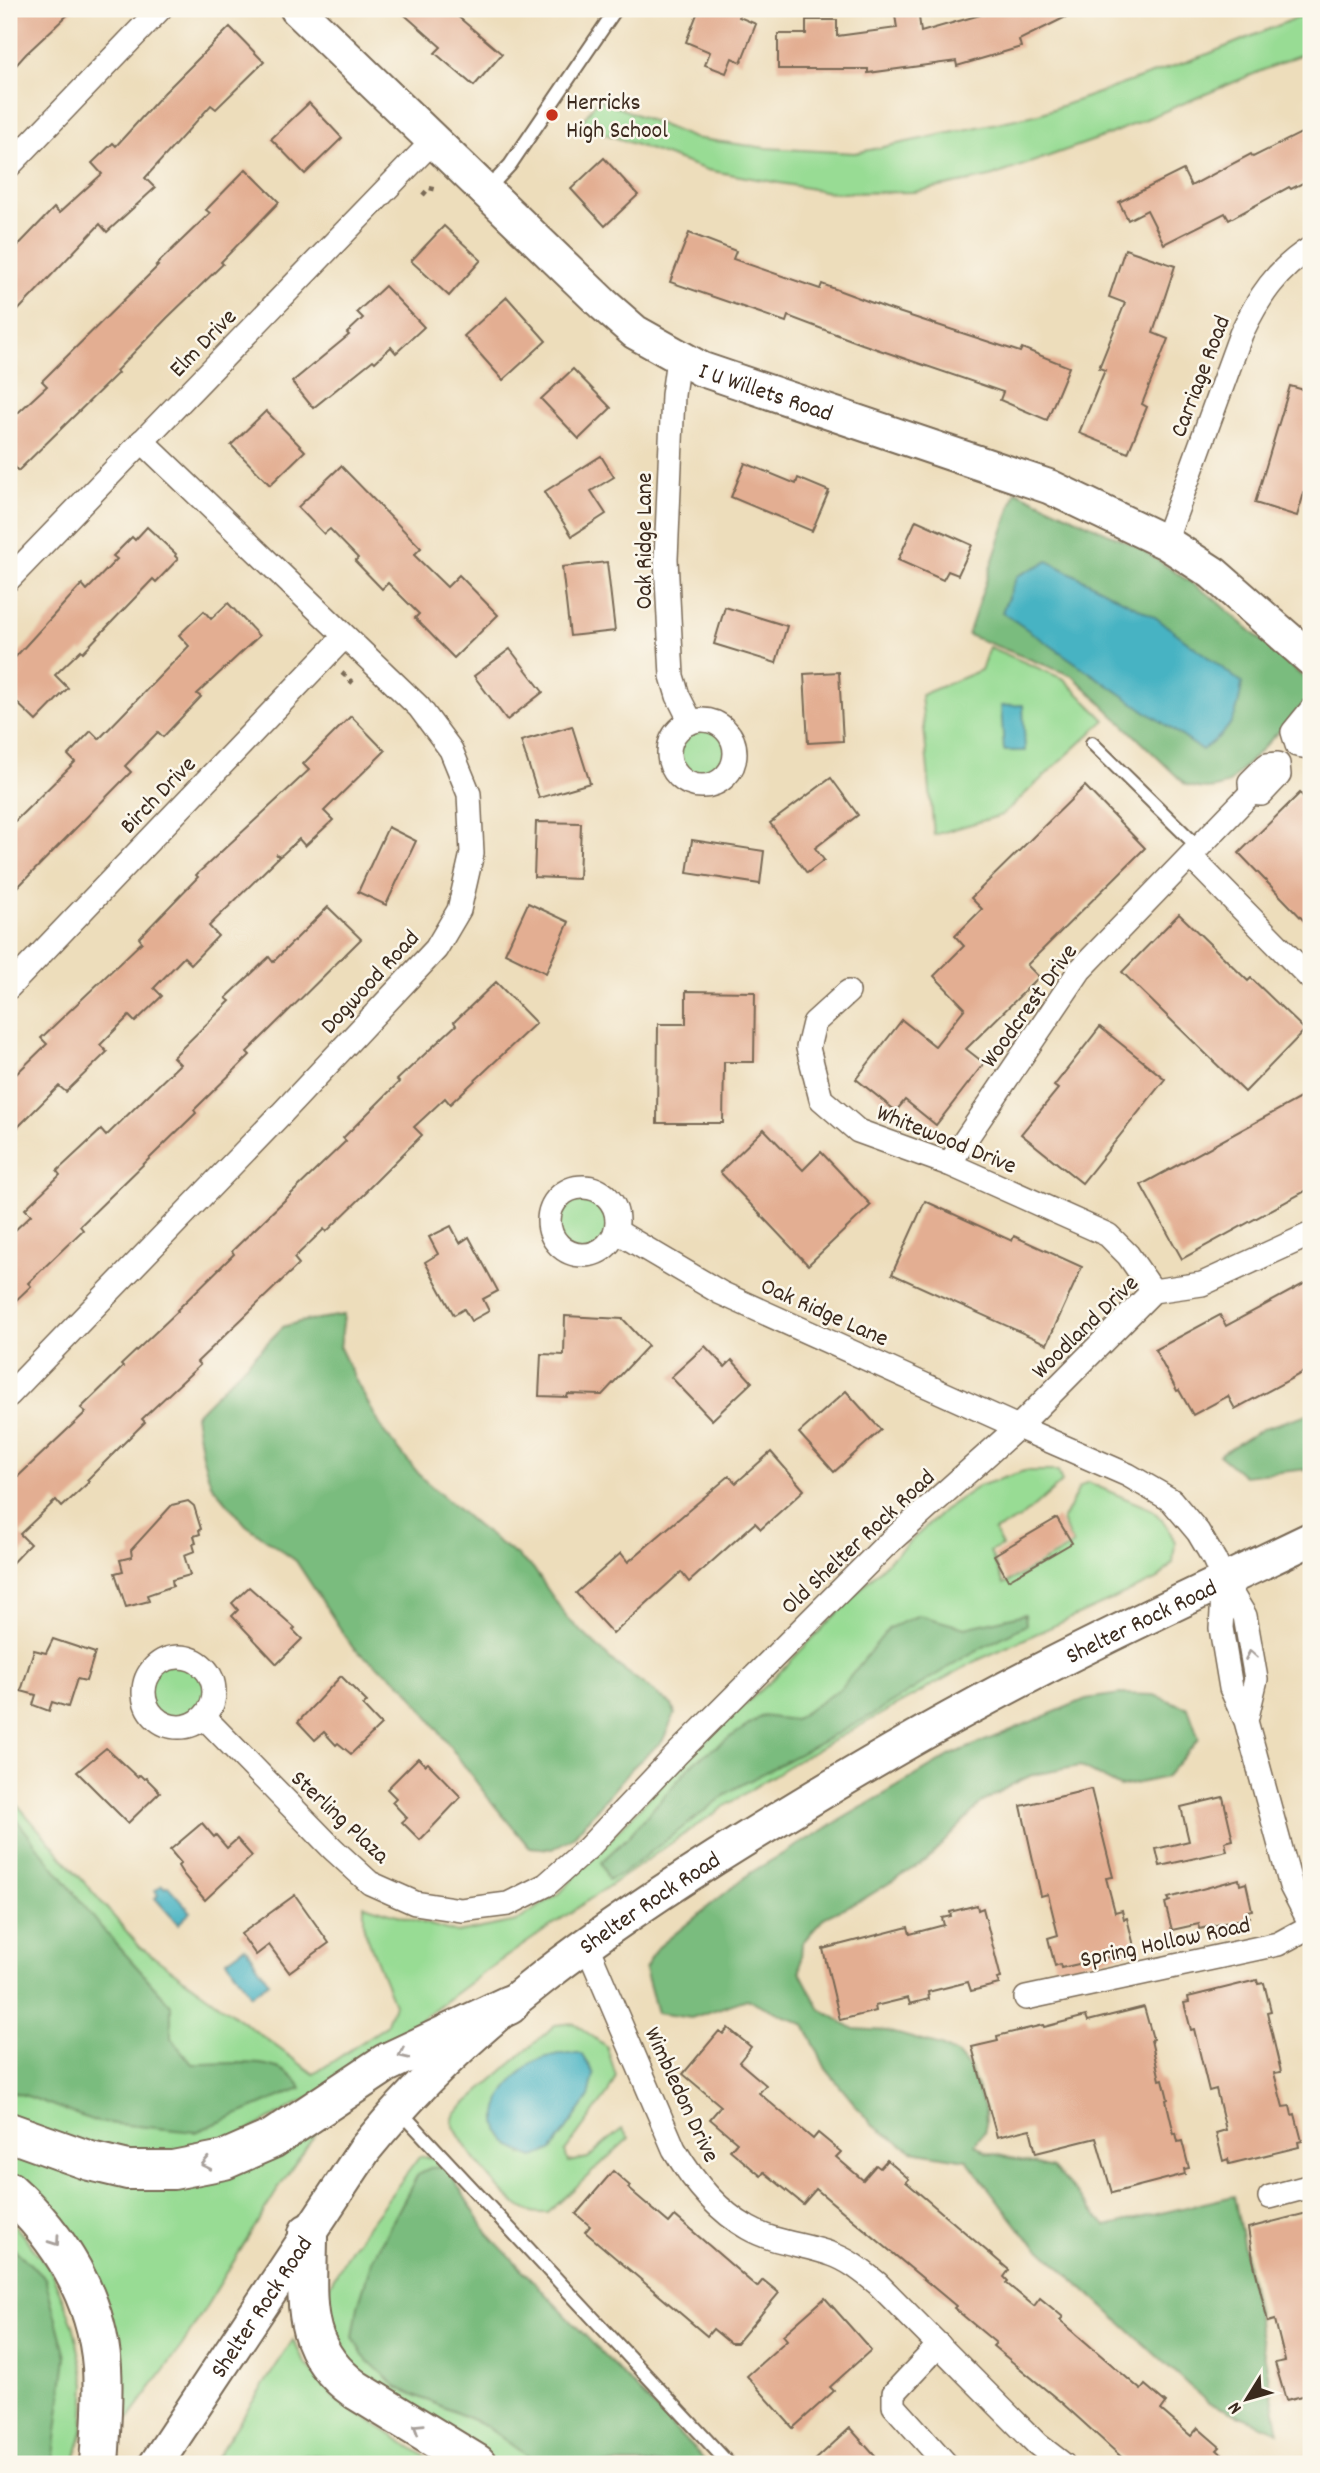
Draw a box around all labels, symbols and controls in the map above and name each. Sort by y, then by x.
place label: Herricks High School [566,87,668,149]
marker: Herricks High School [544,107,560,123]
street label: Elm Drive [162,302,246,386]
street label: Carriage Road [1163,311,1241,443]
street label: I U Willets Road [694,355,837,432]
street label: Oak Ridge Lane [629,473,663,610]
street label: Birch Drive [113,749,205,843]
street label: Dogwood Road [314,923,429,1043]
street label: Woodcrest Drive [974,938,1087,1076]
street label: Whitewood Drive [871,1097,1021,1184]
street label: Woodland Drive [1025,1268,1147,1388]
street label: Oak Ridge Lane [754,1270,893,1357]
street label: Old Shelter Rock Road [774,1463,944,1624]
street label: Shelter Rock Road [1061,1572,1223,1674]
one-way arrow [1245,1649,1260,1661]
street label: Sterling Plaza [282,1763,397,1874]
street label: Shelter Rock Road [573,1845,728,1964]
street label: Spring Hollow Road [1078,1909,1254,1979]
street label: Wimbledon Drive [634,2022,727,2169]
one-way arrow [398,2046,410,2060]
one-way arrow [200,2156,212,2170]
street label: Shelter Rock Road [203,2230,322,2386]
one-way arrow [47,2233,59,2246]
north arrow [1212,2364,1282,2434]
text: N [1223,2395,1250,2419]
one-way arrow [413,2424,426,2437]

